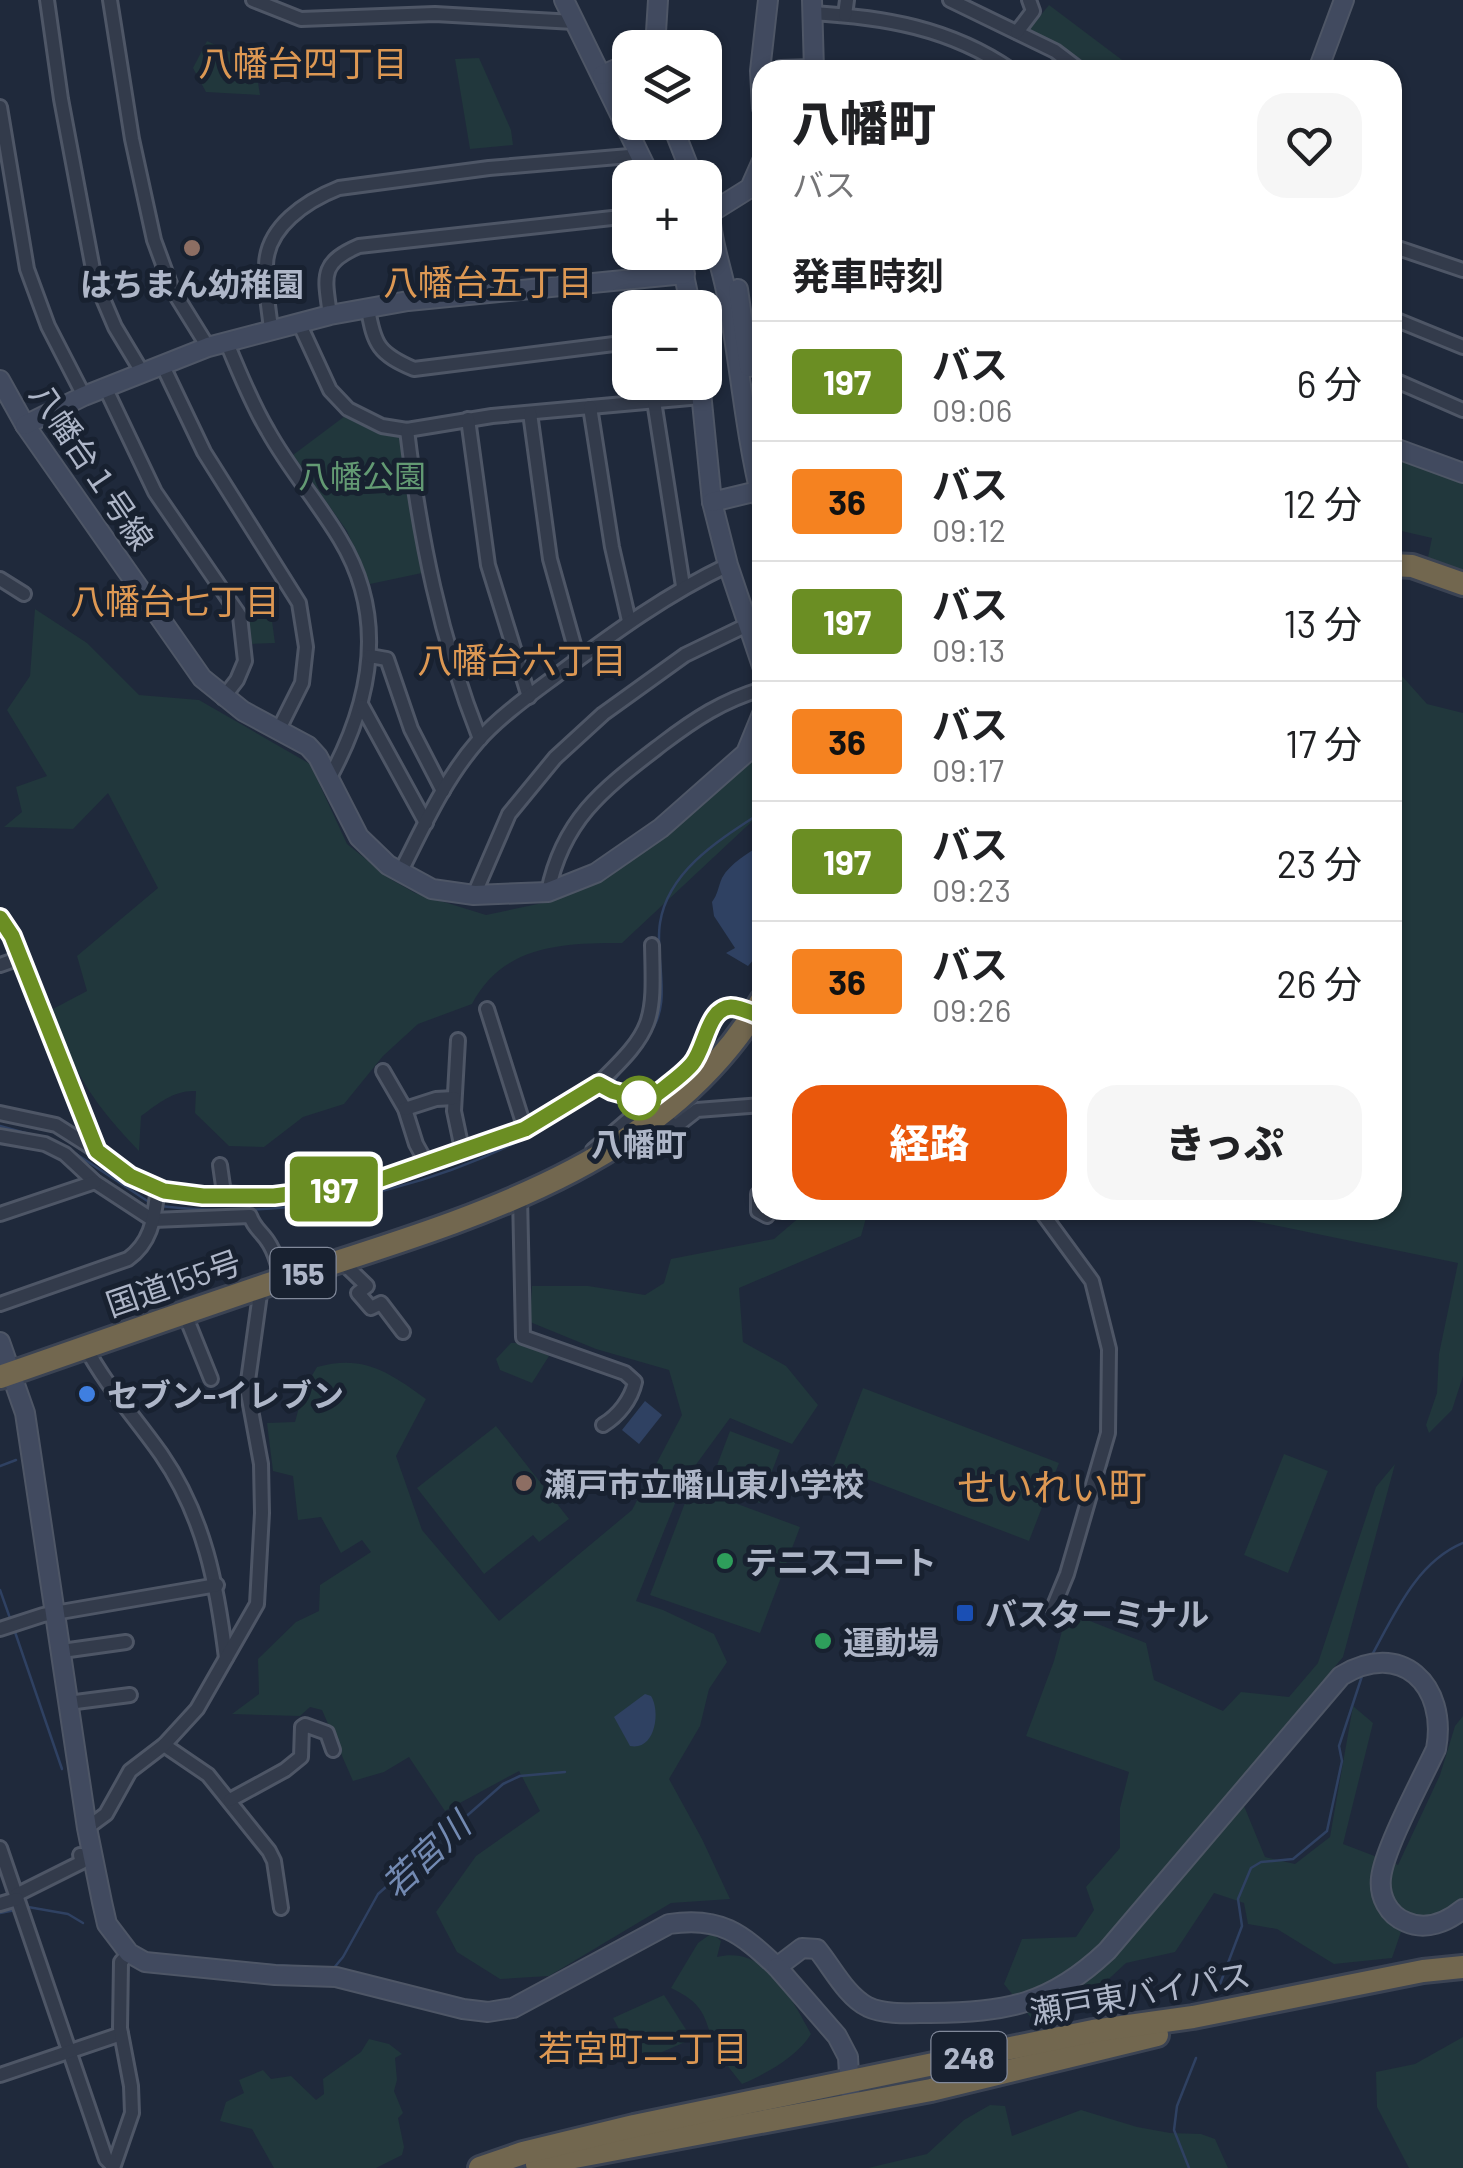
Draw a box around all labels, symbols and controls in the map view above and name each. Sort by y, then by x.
map controls [612,30,722,400]
button: layers [612,30,722,140]
district label: 八幡台四丁目 [198,41,408,83]
text: 八幡町 [792,93,936,151]
button: heart [1257,93,1362,198]
button: + [612,160,722,270]
text: バス [792,165,856,203]
marker: はちまん幼稚園 [181,237,203,259]
text: 発車時刻 [792,252,944,298]
district label: 八幡台五丁目 [383,260,593,302]
place label: はちまん幼稚園 [80,264,304,302]
button: − [612,290,722,400]
text: バス [932,341,1008,387]
text: 197 [823,360,871,402]
text: 6 分 [1297,360,1362,406]
street label: 八幡台１号線 [24,376,162,556]
text: 09:06 [932,390,1012,428]
park label: 八幡公園 [298,456,426,494]
text: バス [932,461,1008,507]
text: 36 [828,480,866,522]
text: 12 分 [1283,480,1362,526]
text: 09:12 [932,510,1006,548]
district label: 八幡台七丁目 [70,579,280,621]
text: バス [932,581,1008,627]
text: 197 [823,600,871,642]
text: 13 分 [1284,600,1362,646]
text: 09:13 [932,630,1005,668]
district label: 八幡台六丁目 [417,638,627,680]
text: バス [932,701,1008,747]
text: 36 [828,720,866,762]
text: 17 分 [1285,720,1362,766]
text: 09:17 [932,750,1004,788]
text: バス [932,821,1008,867]
text: 197 [823,840,871,882]
text: 23 分 [1277,840,1362,886]
text: 09:23 [932,870,1011,908]
text: バス [932,941,1008,987]
text: 36 [828,960,866,1002]
text: 26 分 [1276,960,1362,1006]
text: 09:26 [932,990,1011,1028]
marker: 八幡町 [618,1077,660,1119]
button: 経路 [792,1085,1067,1200]
button: きっぷ [1087,1085,1362,1200]
place label: 八幡町 [591,1124,687,1162]
line badge: 197 [276,1156,392,1222]
text: 197 [310,1168,358,1210]
street label: 国道155号 [101,1241,245,1323]
road number: 155 [270,1248,336,1298]
place label: セブン-イレブン [107,1375,344,1413]
marker: セブン-イレブン [76,1383,98,1405]
district label: せいれい町 [957,1463,1147,1509]
place label: 瀬戸市立幡山東小学校 [544,1464,864,1502]
marker: 瀬戸市立幡山東小学校 [513,1472,535,1494]
place label: テニスコート [745,1542,937,1580]
marker: テニスコート [714,1550,736,1572]
place label: バスターミナル [985,1594,1209,1632]
marker: バスターミナル [954,1602,976,1624]
place label: 運動場 [843,1622,939,1660]
marker: 運動場 [812,1630,834,1652]
water label: 若宮川 [372,1800,481,1905]
street label: 瀬戸東バイパス [1027,1954,1253,2030]
district label: 若宮町二丁目 [538,2026,748,2068]
road number: 248 [932,2032,1006,2082]

